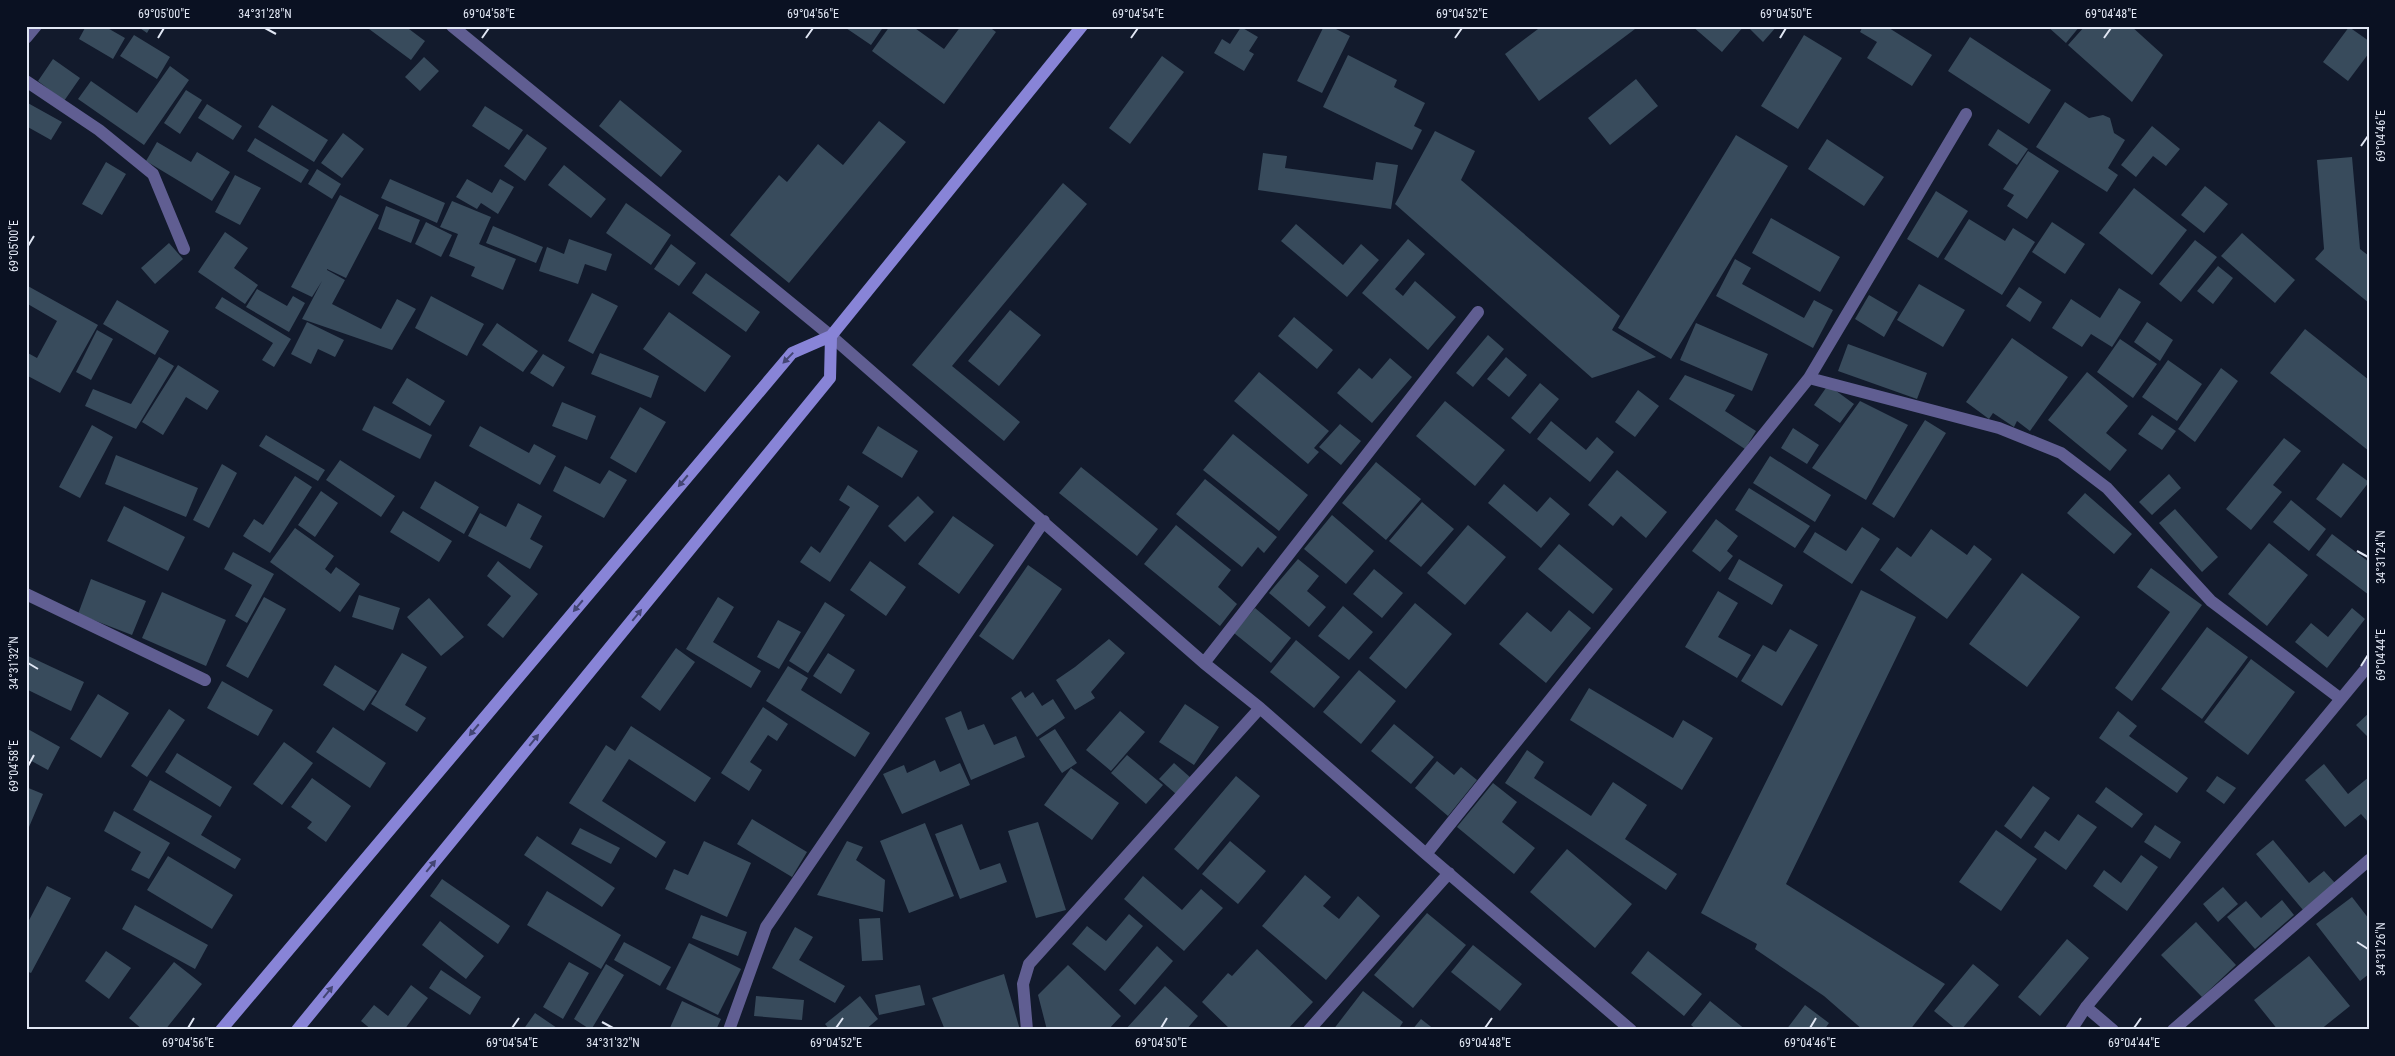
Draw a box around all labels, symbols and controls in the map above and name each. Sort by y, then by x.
text: 69°05'00"E [138,7,190,21]
text: 34°31'28"N [238,7,292,21]
text: 69°04'58"E [463,7,515,21]
text: 69°04'56"E [787,7,839,21]
text: 69°04'54"E [1112,7,1164,21]
text: 69°04'52"E [1436,7,1488,21]
text: 69°04'50"E [1760,7,1812,21]
text: 69°04'48"E [2085,7,2137,21]
text: 69°04'46"E [2374,110,2388,162]
text: 69°05'00"E [7,220,21,272]
one-way arrow [782,351,794,363]
one-way arrow [677,475,689,487]
text: 34°31'24"N [2374,530,2388,584]
one-way arrow [573,599,584,612]
one-way arrow [631,608,642,621]
text: 69°04'44"E [2374,629,2388,681]
text: 34°31'32"N [7,636,21,690]
one-way arrow [468,723,479,736]
one-way arrow [528,734,539,747]
text: 69°04'58"E [7,740,21,792]
one-way arrow [426,860,437,873]
text: 34°31'26"N [2374,922,2388,976]
one-way arrow [323,986,334,999]
text: 69°04'56"E [162,1036,214,1050]
text: 69°04'54"E [486,1036,538,1050]
text: 34°31'32"N [586,1036,640,1050]
text: 69°04'52"E [810,1036,862,1050]
text: 69°04'50"E [1135,1036,1187,1050]
text: 69°04'48"E [1459,1036,1511,1050]
text: 69°04'46"E [1784,1036,1836,1050]
text: 69°04'44"E [2108,1036,2160,1050]

